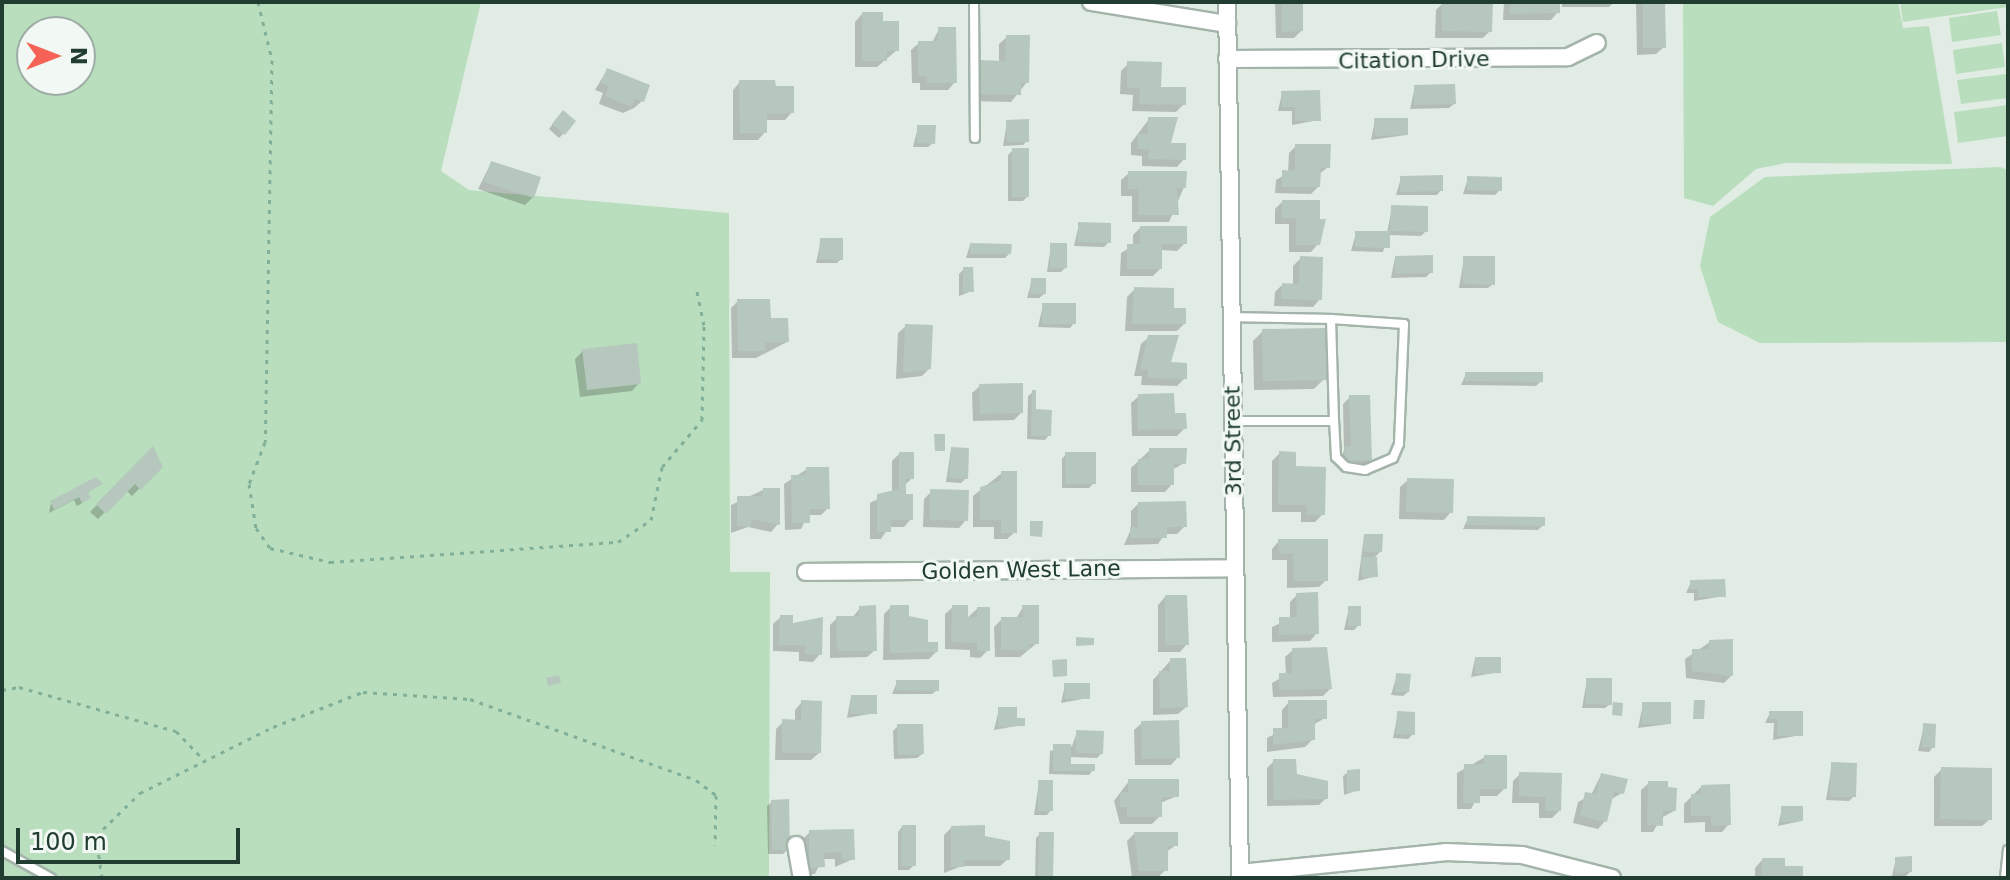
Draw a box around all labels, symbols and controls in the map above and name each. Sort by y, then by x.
north arrow [16,16,96,96]
street label: Citation Drive [1338,45,1490,75]
text: N [66,47,91,65]
street label: 3rd Street [1219,386,1247,496]
street label: Golden West Lane [921,555,1121,585]
scale bar [20,812,244,862]
text: 100 m [30,828,107,856]

